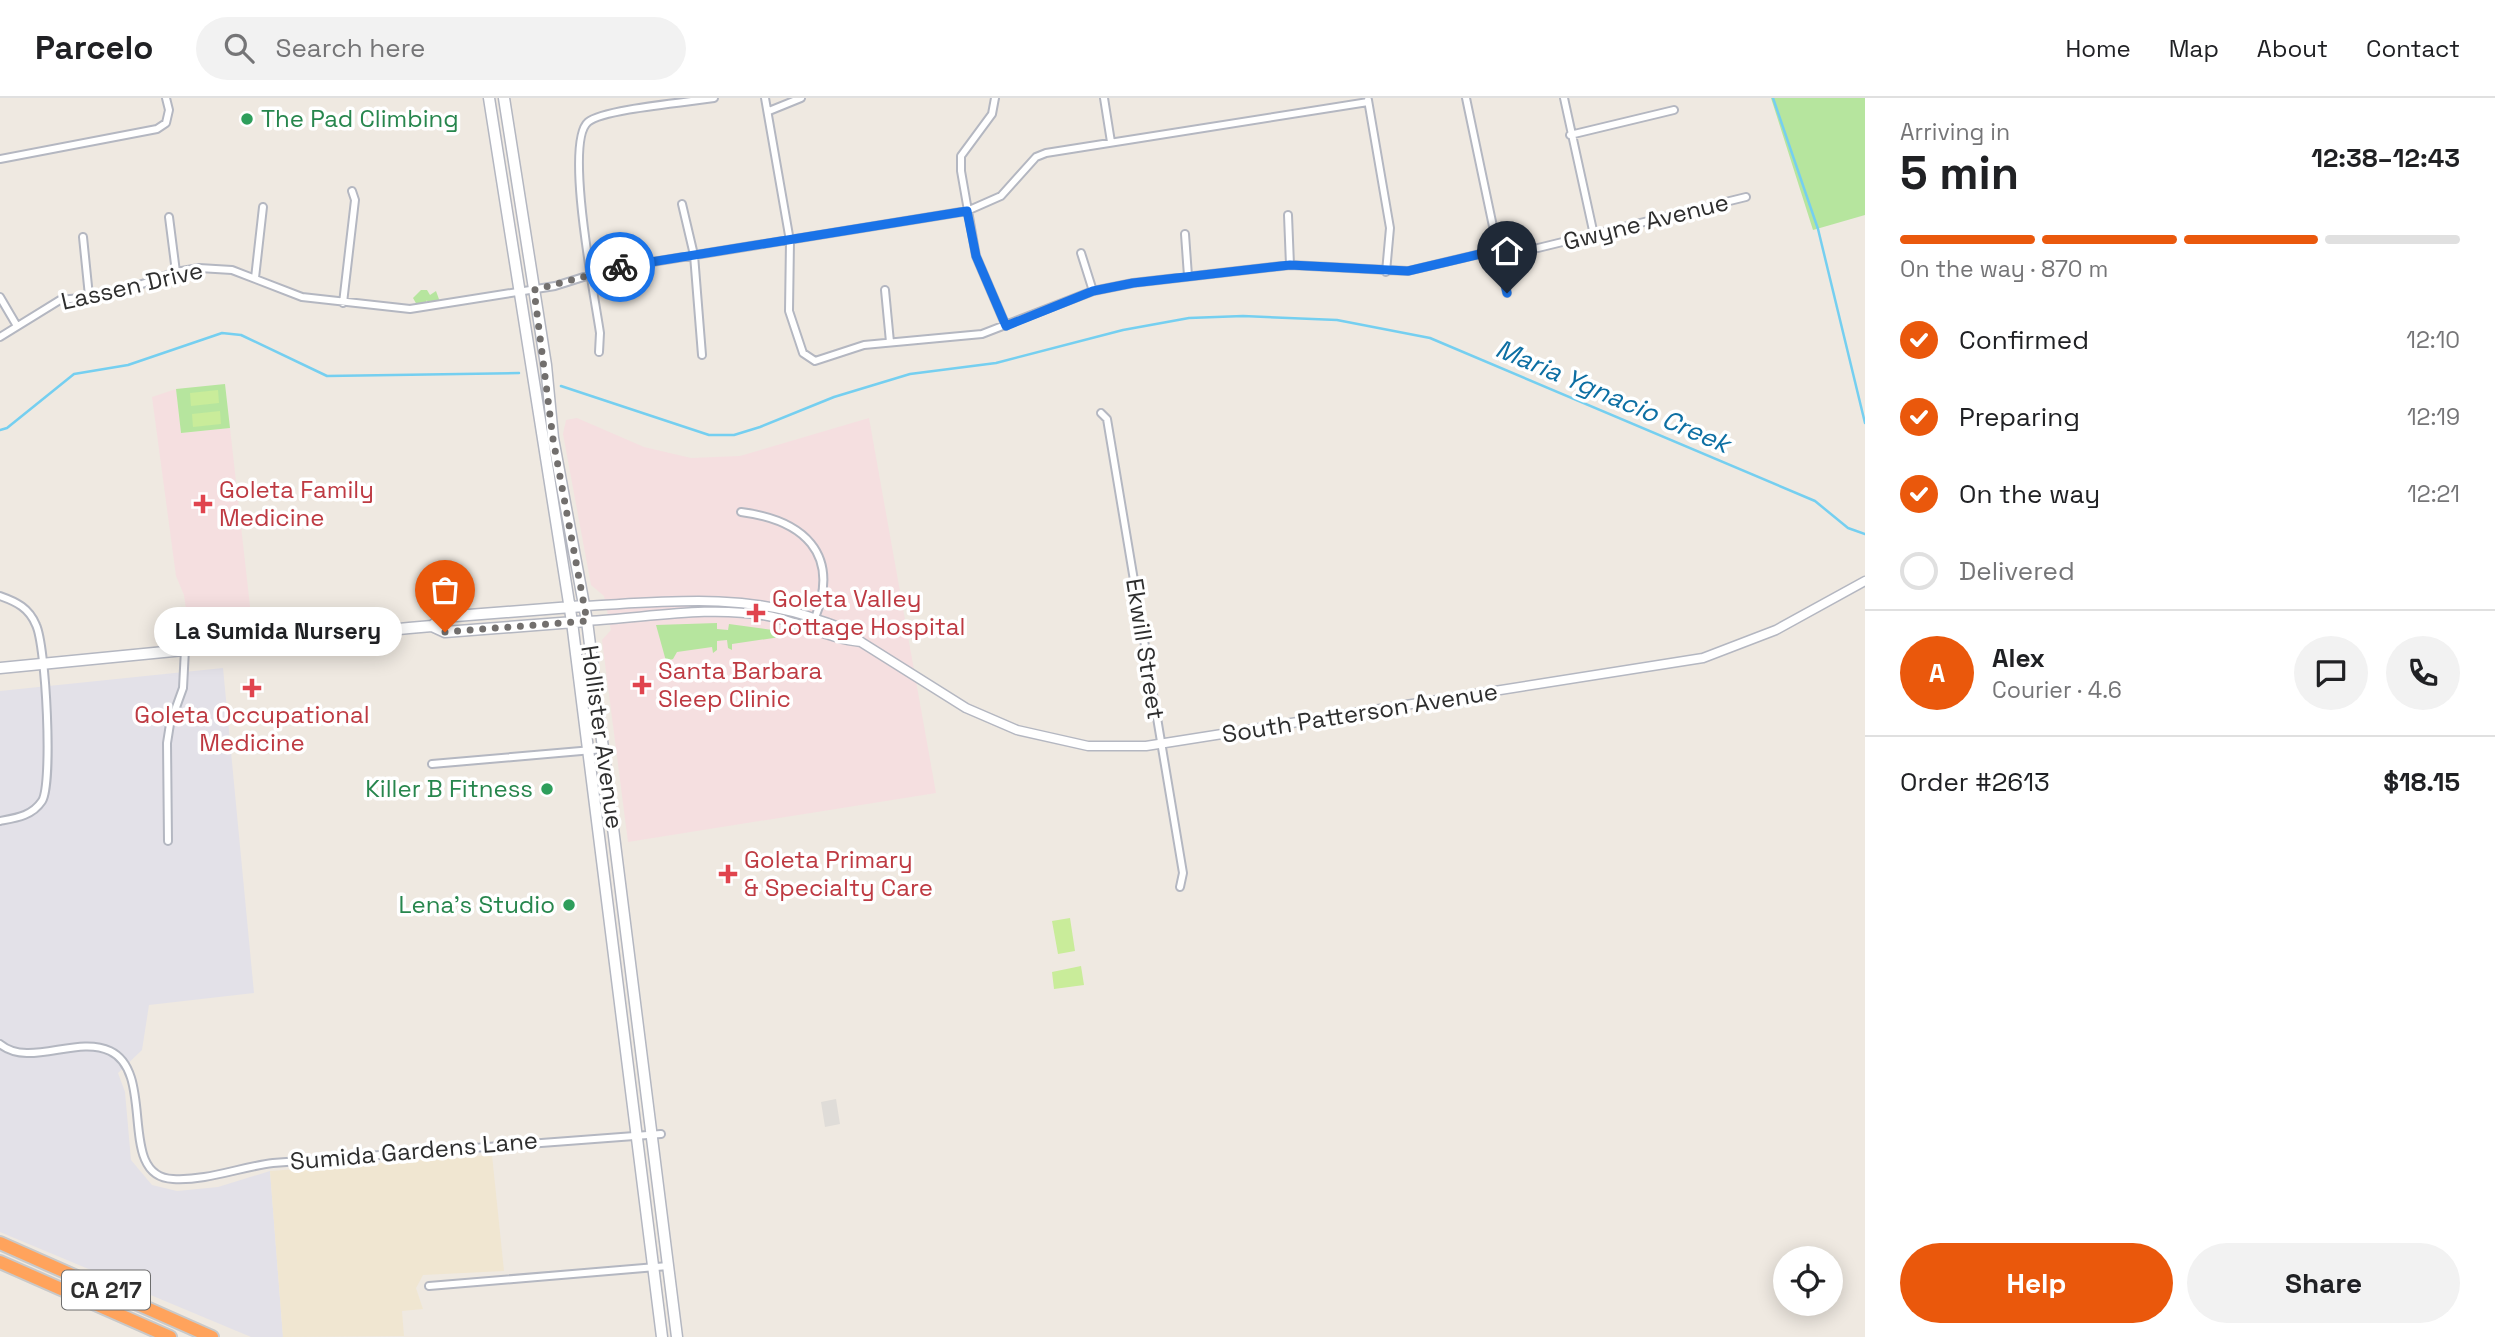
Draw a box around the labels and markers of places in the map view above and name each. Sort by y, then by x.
place label: The Pad Climbing [261,103,459,134]
marker: The Pad Climbing [239,111,255,127]
pin [1477,221,1537,293]
place label: Goleta Family Medicine [219,474,374,533]
marker: Goleta Family Medicine [193,494,213,514]
pin [415,560,475,632]
place label: Goleta Valley Cottage Hospital [772,583,965,642]
marker: Goleta Valley Cottage Hospital [746,603,766,623]
callout: La Sumida Nursery [154,608,403,656]
place label: Santa Barbara Sleep Clinic [658,655,822,714]
marker: Santa Barbara Sleep Clinic [632,675,652,695]
marker: Goleta Occupational Medicine [242,678,262,698]
place label: Goleta Occupational Medicine [134,699,370,758]
place label: Killer B Fitness [365,773,533,804]
marker: Killer B Fitness [539,781,555,797]
place label: Goleta Primary & Specialty Care [744,844,933,903]
marker: Goleta Primary & Specialty Care [718,864,738,884]
place label: Lena's Studio [399,889,555,920]
marker: Lena's Studio [561,897,577,913]

